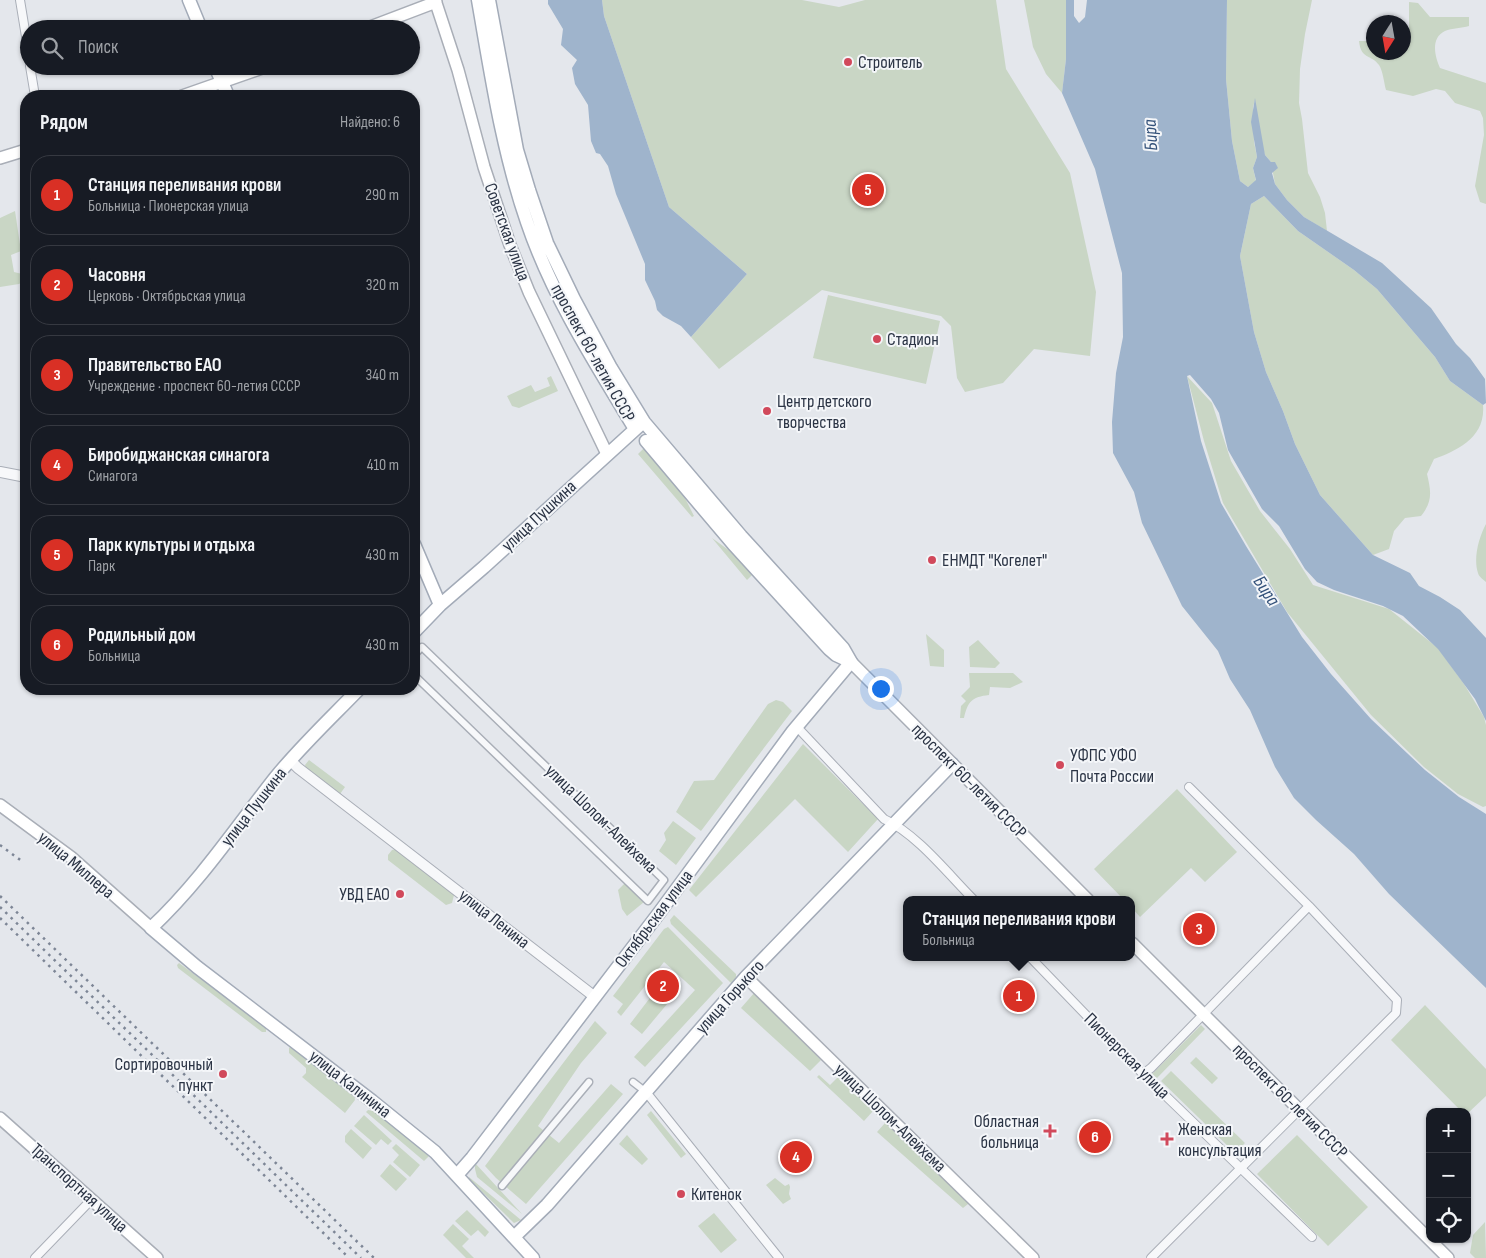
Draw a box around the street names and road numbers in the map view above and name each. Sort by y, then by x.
street label: Советская улица [480,180,534,284]
street label: проспект 60-летия СССР [546,281,640,426]
street label: улица Пушкина [497,476,581,556]
street label: проспект 60-летия СССР [907,719,1031,843]
street label: улица Шолом-Алейхема [541,760,661,878]
street label: улица Пушкина [217,763,291,851]
street label: улица Миллера [34,827,118,903]
street label: Октябрьская улица [611,866,697,972]
street label: улица Ленина [454,885,534,953]
street label: улица Горького [691,956,769,1038]
street label: Пионерская улица [1080,1009,1174,1103]
street label: проспект 60-летия СССР [1228,1039,1352,1163]
street label: улица Калинина [305,1046,395,1122]
street label: улица Шолом-Алейхема [830,1059,950,1177]
street label: Транспортная улица [26,1139,132,1237]

